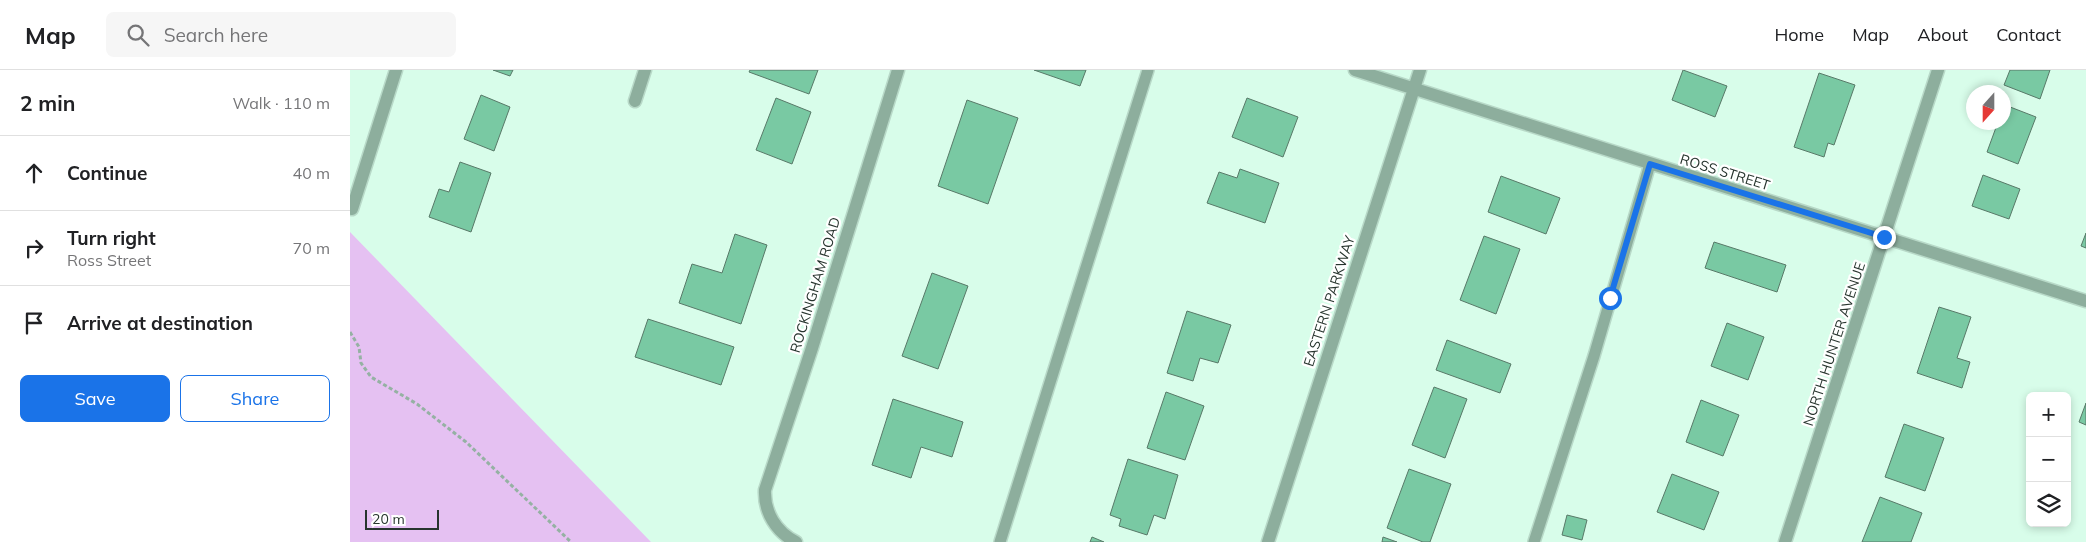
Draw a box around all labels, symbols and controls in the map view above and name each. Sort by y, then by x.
search box [106,12,456,57]
text: Map [25,20,76,50]
icon: search [124,21,152,49]
text: Search here [164,23,268,47]
text: Home [1774,23,1824,46]
text: Map [1852,23,1889,46]
text: About [1917,23,1968,46]
text: Contact [1996,23,2061,46]
north arrow [1966,85,2011,130]
text: 2 min [20,90,75,116]
text: Walk · 110 m [232,93,330,113]
street label: ROSS STREET [1678,150,1773,194]
icon: ahead [20,159,48,187]
text: Continue [67,161,147,185]
text: 40 m [293,163,330,183]
street label: ROCKINGHAM ROAD [786,215,844,355]
text: Turn right [67,226,156,250]
route end [1873,226,1896,249]
street label: EASTERN PARKWAY [1299,233,1359,369]
icon: right [20,234,48,262]
text: 70 m [293,238,330,258]
text: Ross Street [67,250,151,270]
street label: NORTH HUNTER AVENUE [1799,260,1869,428]
route start [1599,287,1622,310]
icon: arrive [20,309,48,337]
text: Arrive at destination [67,311,253,335]
button: Save [20,375,170,422]
button: Share [180,375,330,422]
map controls [2026,392,2071,527]
button: + [2026,392,2071,437]
button: − [2026,437,2071,482]
button: layers [2026,482,2071,527]
scale bar [365,507,439,530]
text: 20 m [372,510,405,528]

